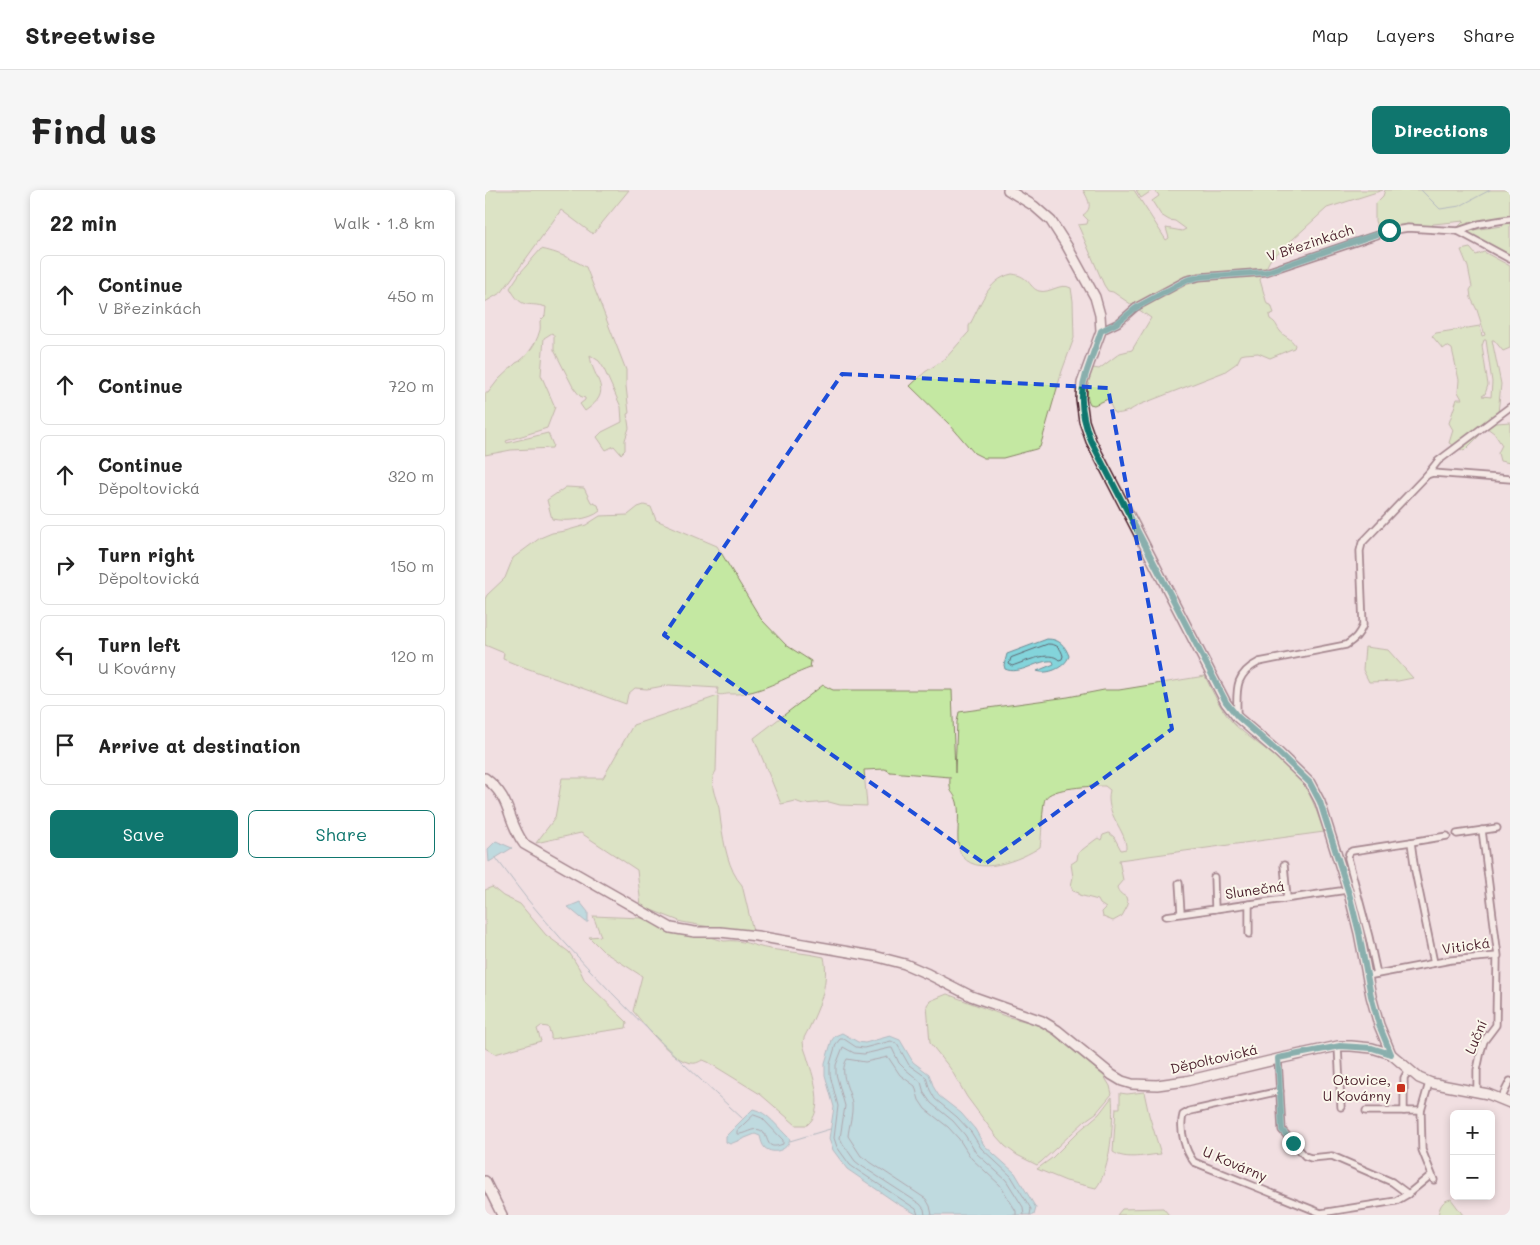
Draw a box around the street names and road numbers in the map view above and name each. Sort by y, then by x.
street label: V Březinkách [1264,220,1356,265]
street label: Slunečná [1224,876,1286,903]
street label: Vitická [1441,933,1491,958]
street label: Luční [1460,1017,1491,1057]
street label: Děpoltovická [1168,1039,1260,1078]
street label: U Kovárny [1200,1141,1270,1186]

